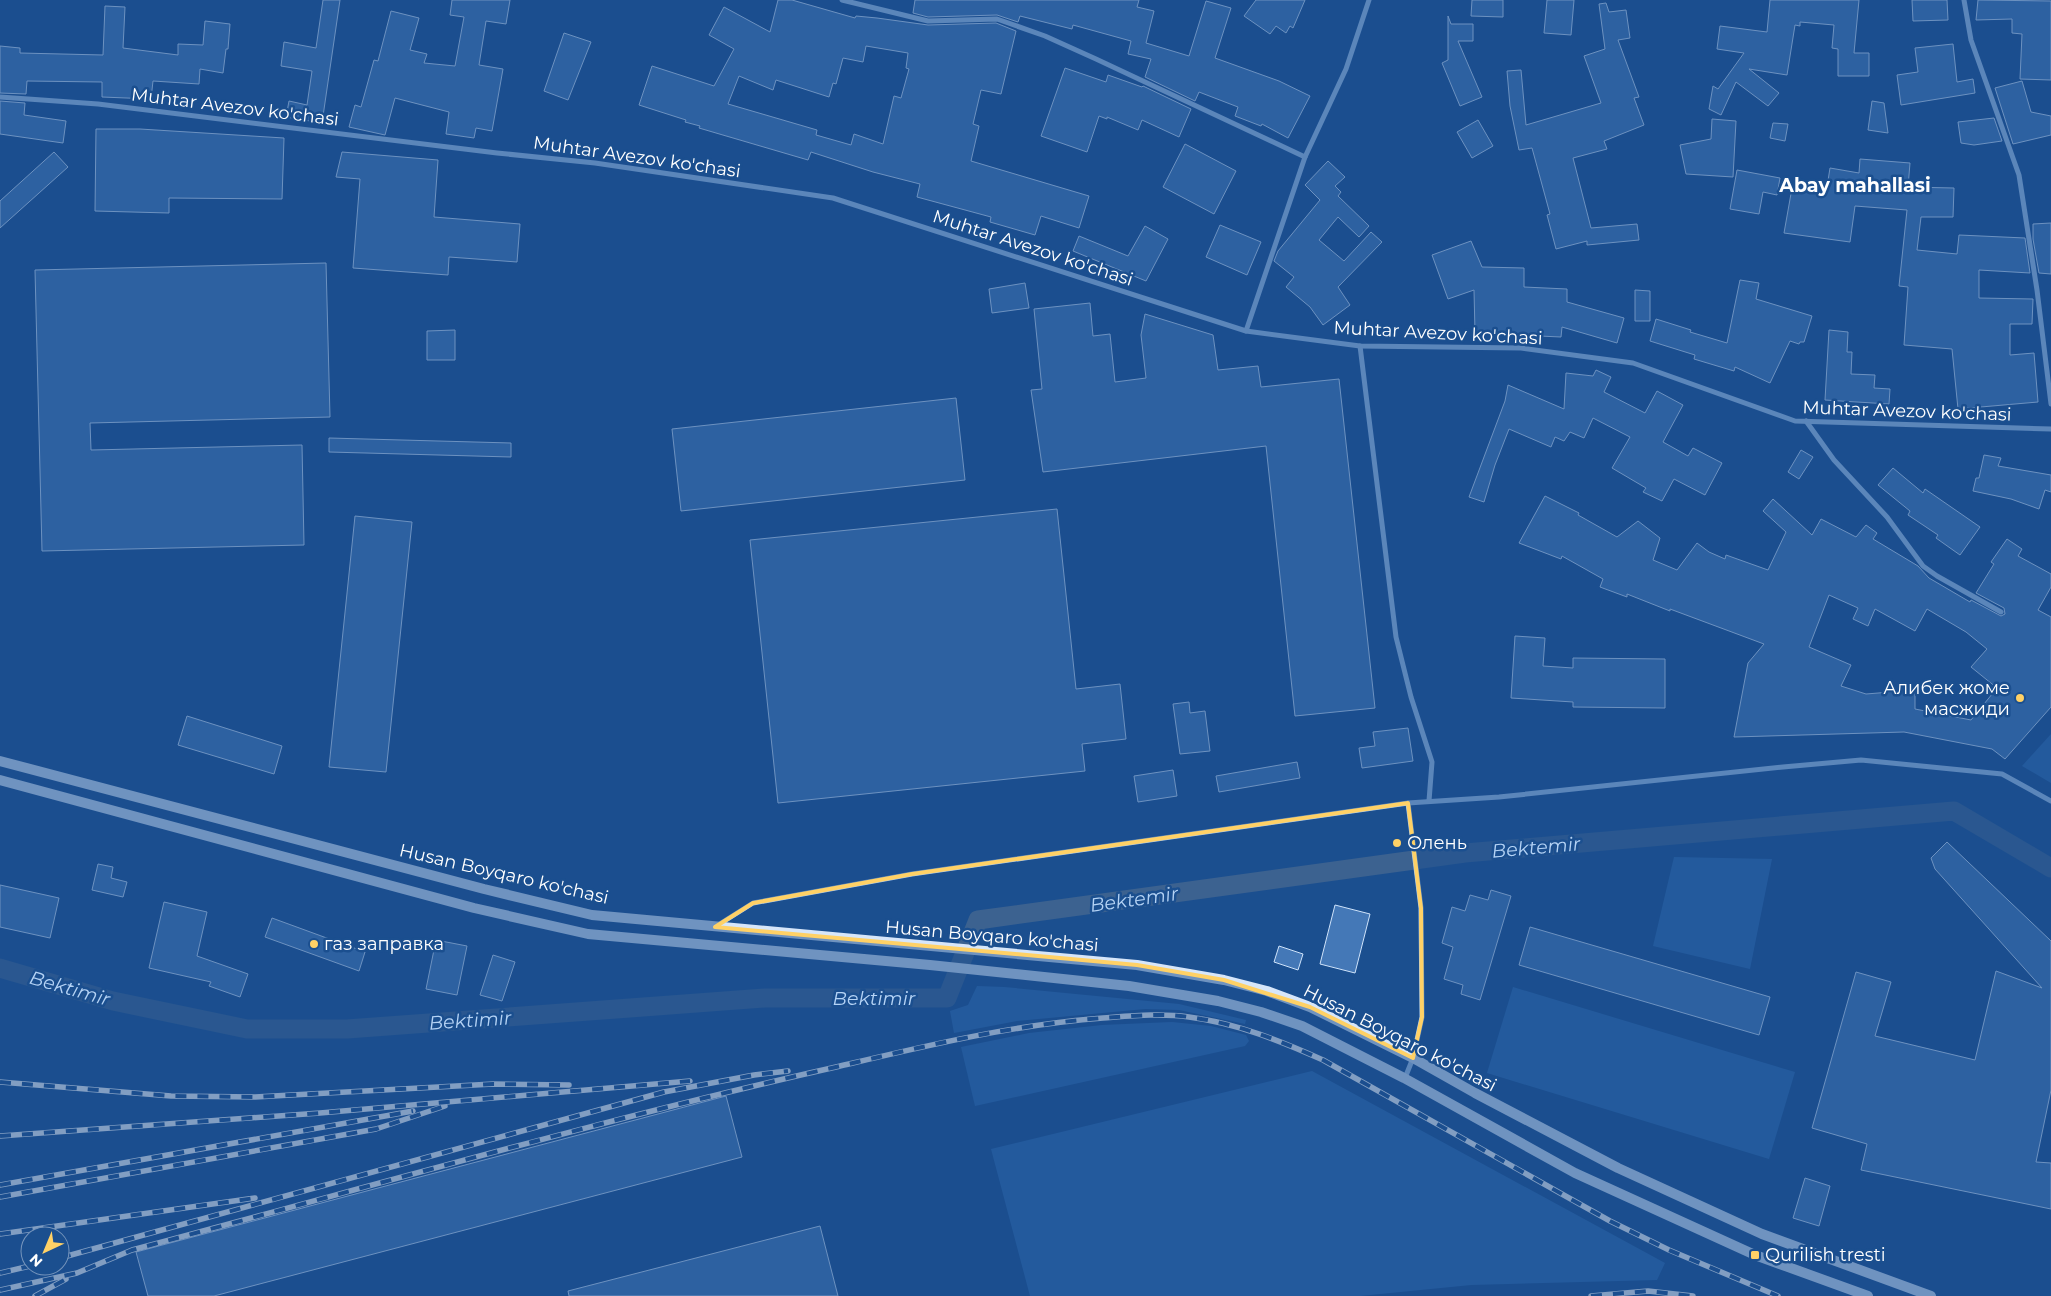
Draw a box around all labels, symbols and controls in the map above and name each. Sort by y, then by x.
street label: Muhtar Avezov ko'chasi [130,83,340,131]
street label: Muhtar Avezov ko'chasi [532,132,742,182]
district label: Abay mahallasi [1778,174,1931,197]
street label: Muhtar Avezov ko'chasi [930,205,1136,291]
street label: Muhtar Avezov ko'chasi [1333,317,1543,349]
street label: Muhtar Avezov ko'chasi [1802,396,2012,426]
place label: Алибек жоме масжиди [1883,677,2010,720]
marker: Алибек жоме масжиди [2014,692,2026,704]
place label: Олень [1407,832,1467,854]
water label: Bektemir [1491,832,1582,863]
marker: Олень [1391,837,1403,849]
street label: Husan Boyqaro ko'chasi [397,839,611,909]
water label: Bektemir [1088,882,1180,917]
street label: Husan Boyqaro ko'chasi [884,916,1100,956]
place label: газ заправка [324,933,444,955]
marker: газ заправка [308,938,320,950]
water label: Bektimir [27,966,113,1011]
street label: Husan Boyqaro ko'chasi [1300,980,1500,1096]
water label: Bektimir [833,987,916,1010]
water label: Bektimir [428,1006,513,1035]
north arrow [20,1226,70,1276]
place label: Qurilish tresti [1765,1244,1886,1266]
marker: Qurilish tresti [1749,1249,1761,1261]
text: N [26,1250,46,1271]

